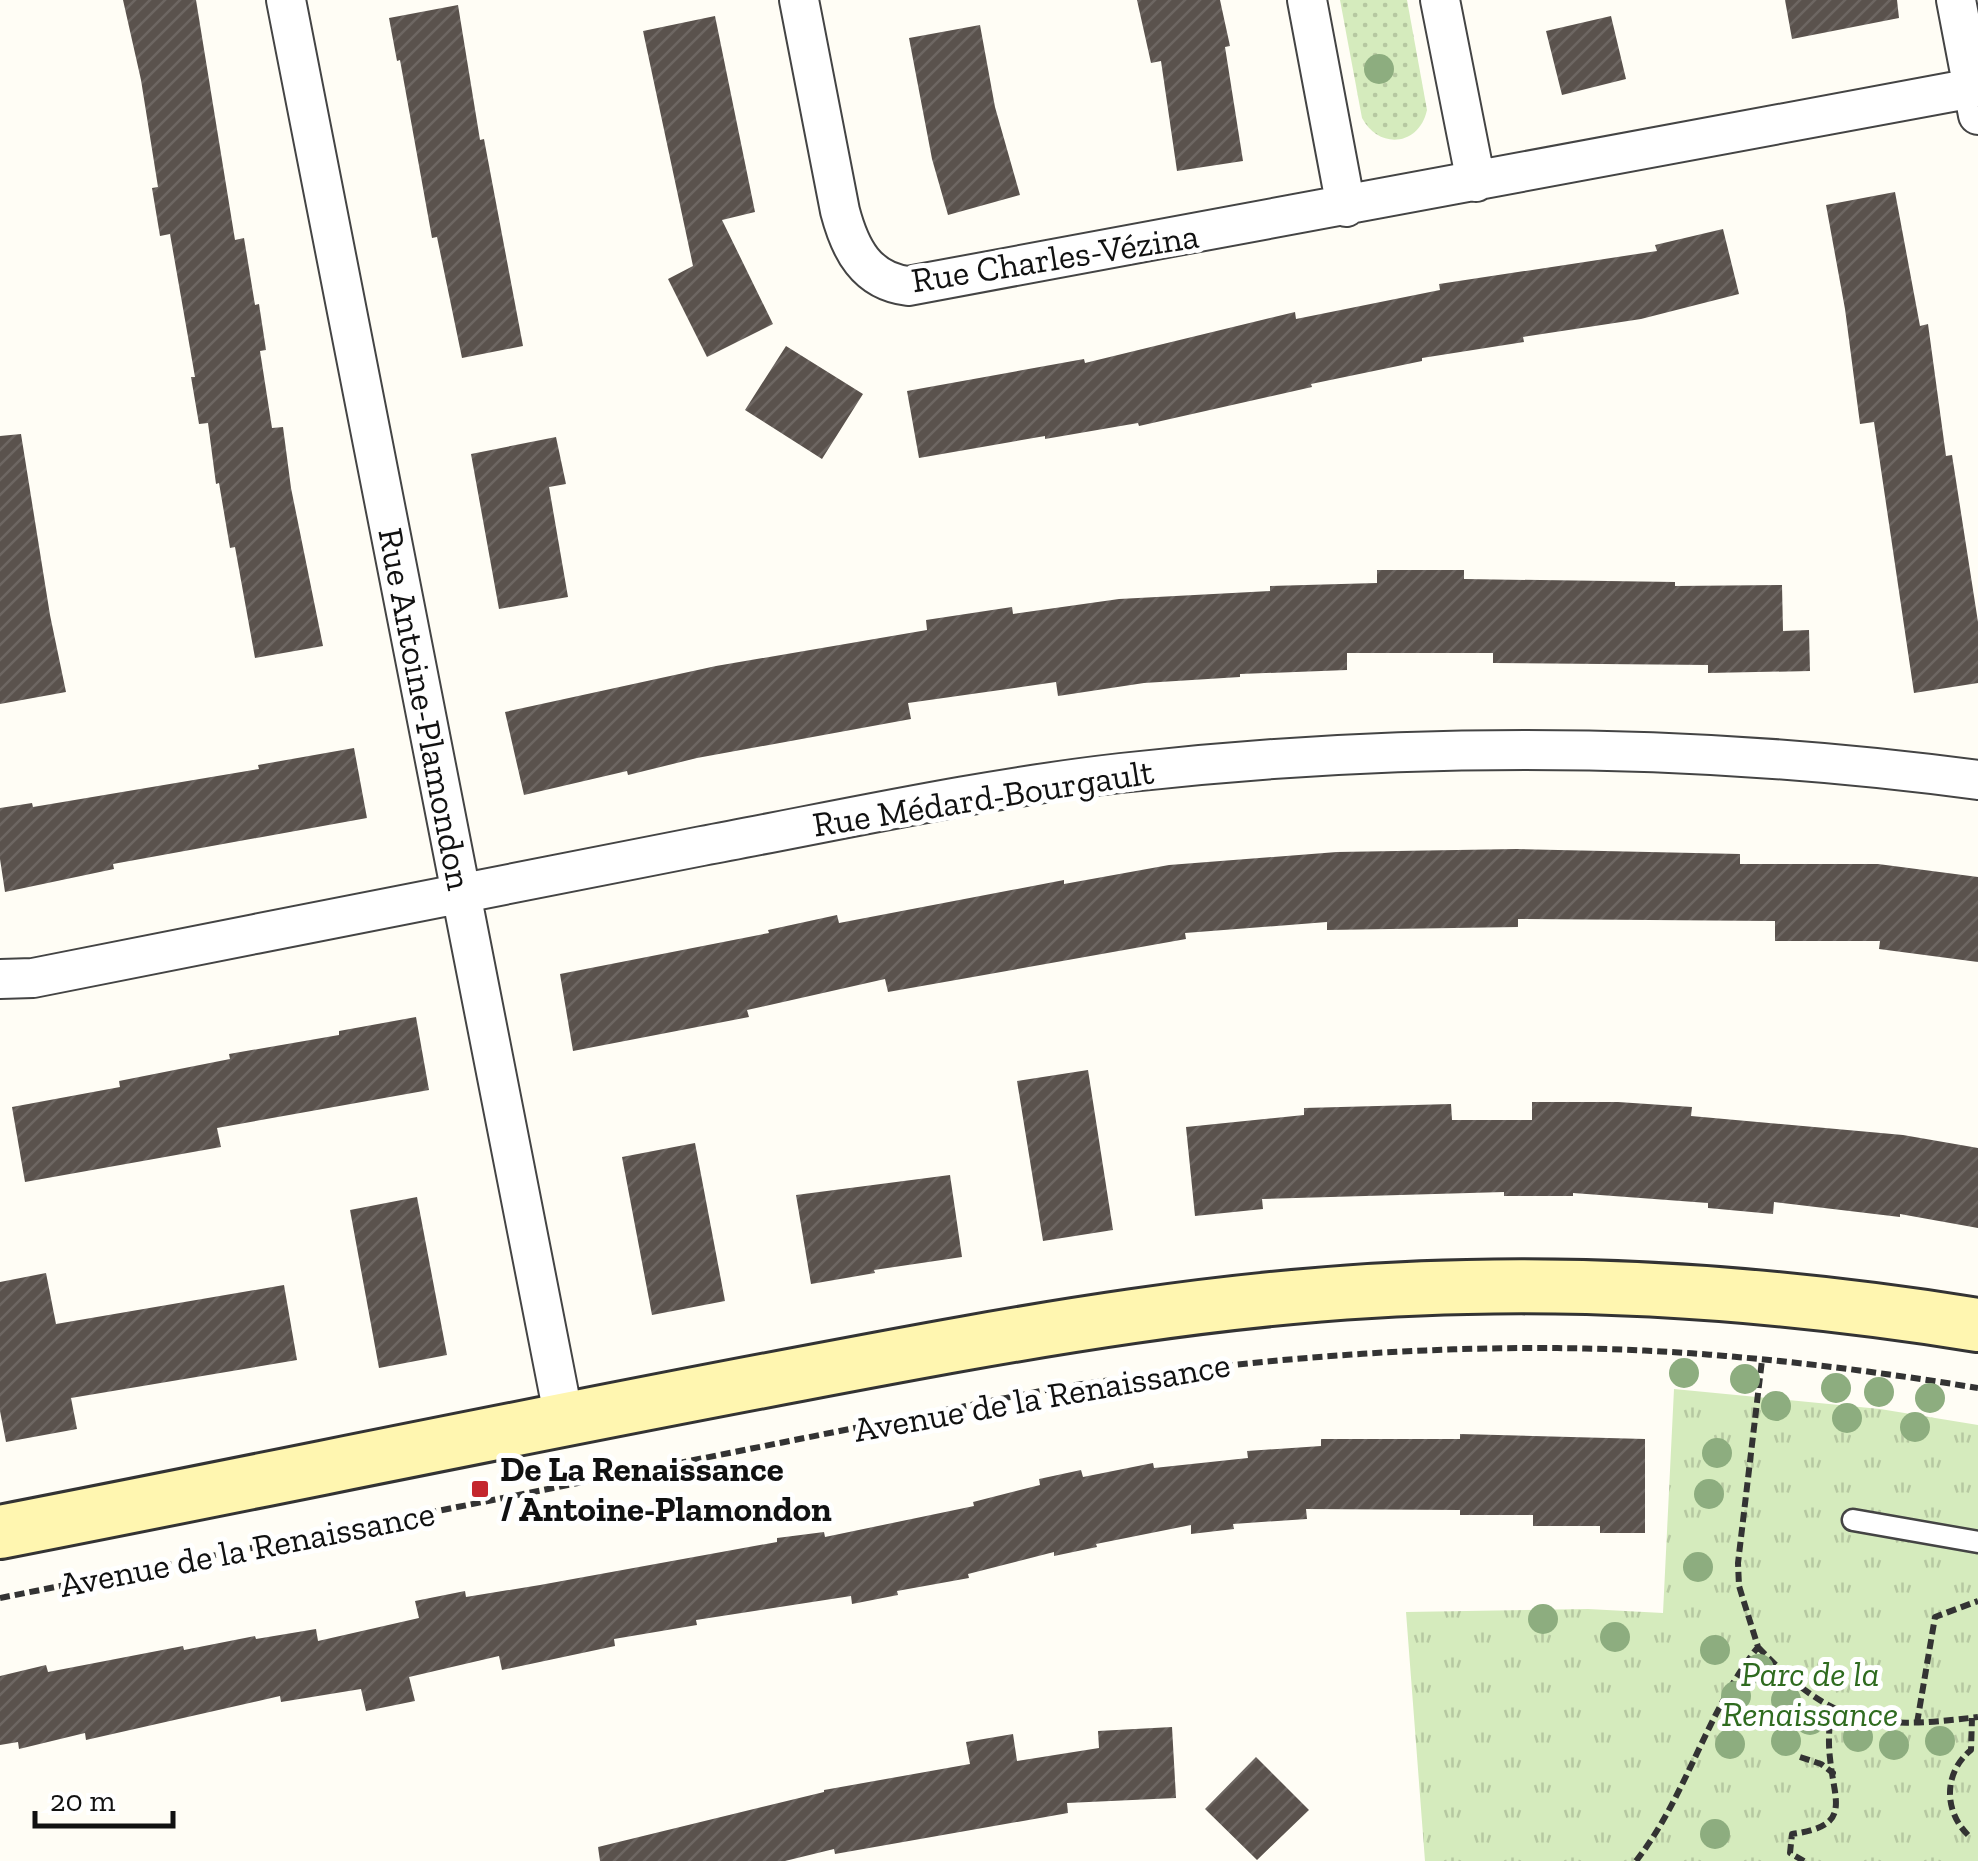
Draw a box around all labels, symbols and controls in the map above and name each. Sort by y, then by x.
street label: Rue Charles-Vézina [908,215,1202,301]
street label: Rue Antoine-Plamondon [369,525,481,893]
street label: Rue Médard-Bourgault [810,750,1156,846]
street label: Avenue de la Renaissance [851,1343,1233,1451]
place label: De La Renaissance / Antoine-Plamondon [500,1448,832,1530]
marker: De La Renaissance / Antoine-Plamondon [469,1478,491,1500]
street label: Avenue de la Renaissance [56,1492,438,1606]
park label: Parc de la Renaissance [1722,1653,1898,1735]
scale bar [35,1766,172,1828]
text: 20 m [50,1783,116,1819]

